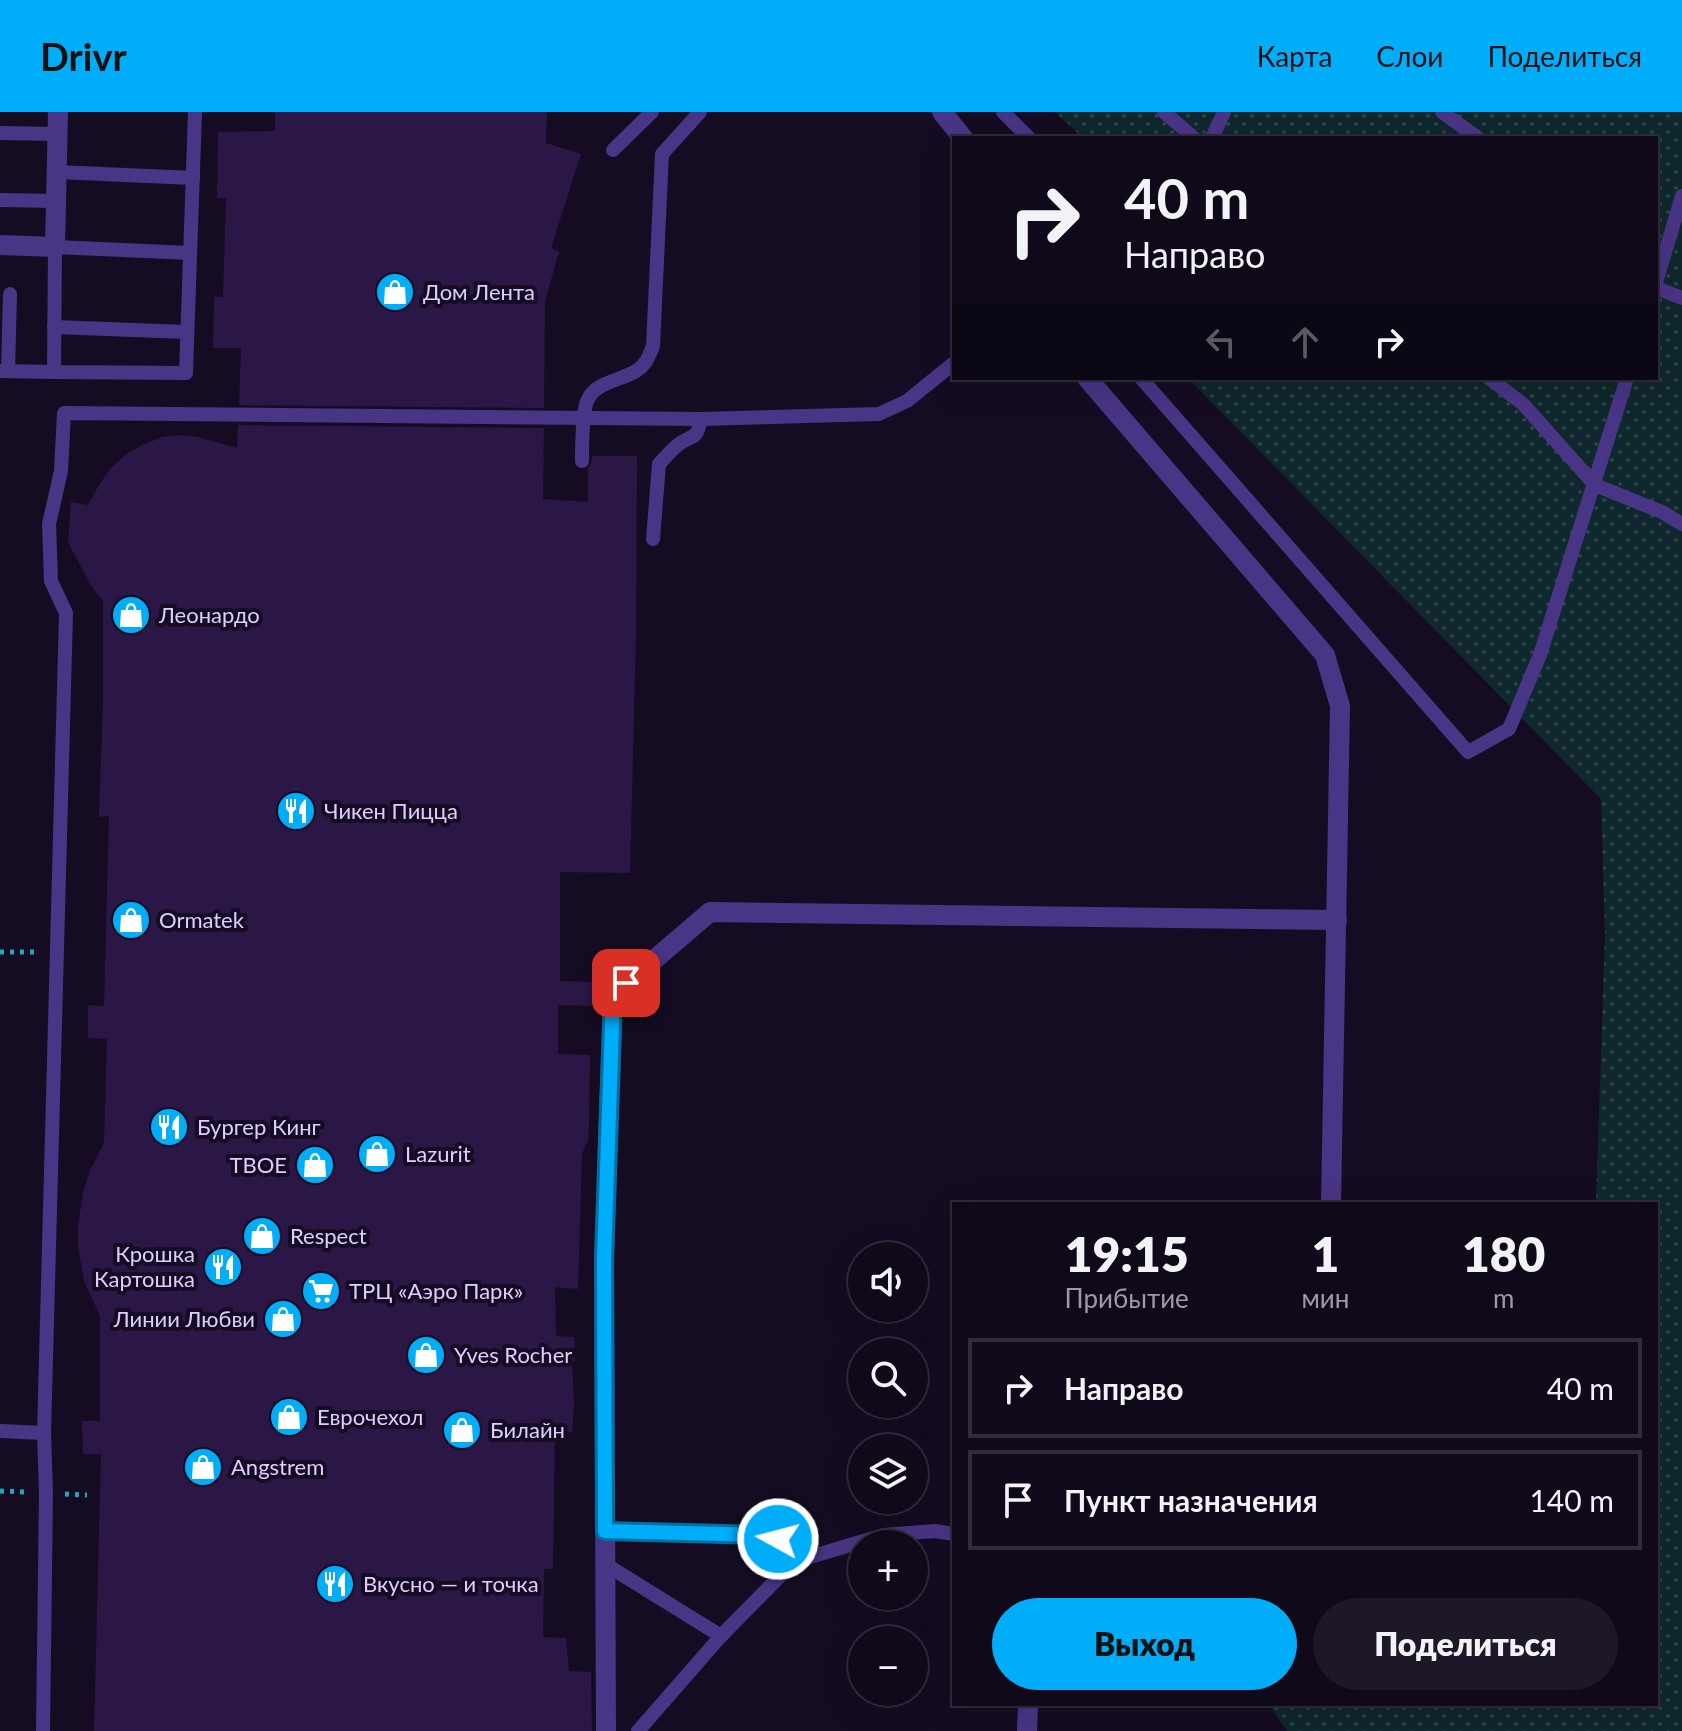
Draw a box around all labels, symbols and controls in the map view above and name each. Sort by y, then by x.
text: Drivr [40,33,127,79]
text: Карта [1257,39,1332,73]
text: Слои [1376,39,1443,73]
text: Поделиться [1487,39,1642,73]
text: 40 m [1124,164,1249,231]
icon: right [992,168,1096,272]
text: Направо [1124,232,1265,276]
shop icon: Дом Лента [374,271,416,313]
place label: Дом Лента [423,278,535,305]
icon: left [1199,320,1243,364]
icon: ahead [1283,320,1327,364]
icon: right [1367,320,1411,364]
shop icon: Леонардо [110,594,152,636]
place label: Леонардо [158,601,260,628]
restaurant icon: Чикен Пицца [275,790,317,832]
place label: Чикен Пицца [324,797,458,824]
shop icon: Ormatek [110,899,152,941]
place label: Ormatek [159,906,245,933]
pin [592,949,660,1017]
icon: arrive [604,961,648,1005]
restaurant icon: Бургер Кинг [148,1106,190,1148]
place label: Бургер Кинг [197,1113,321,1140]
shop icon: Lazurit [356,1133,398,1175]
place label: Lazurit [405,1140,471,1167]
shop icon: ТВОЕ [294,1144,336,1186]
place label: ТВОЕ [229,1151,287,1178]
shop icon: Respect [241,1215,283,1257]
place label: Respect [290,1222,367,1249]
text: 19:15 [1065,1225,1189,1282]
text: 1 [1311,1225,1339,1282]
text: 180 [1462,1225,1545,1282]
place label: Крошка Картошка [94,1240,195,1292]
map controls [848,1242,928,1706]
button: sound [848,1242,928,1322]
restaurant icon: Крошка Картошка [202,1246,244,1288]
supermarket icon: ТРЦ «Аэро Парк» [300,1270,342,1312]
place label: ТРЦ «Аэро Парк» [349,1277,523,1304]
text: Прибытие [1065,1282,1189,1314]
text: мин [1301,1282,1349,1314]
text: m [1493,1282,1514,1314]
shop icon: Линии Любви [262,1298,304,1340]
place label: Линии Любви [113,1305,255,1332]
shop icon: Yves Rocher [405,1334,447,1376]
button: search [848,1338,928,1418]
place label: Yves Rocher [454,1341,572,1368]
icon: right [996,1366,1040,1410]
text: Направо [1064,1370,1184,1406]
text: 40 m [1547,1370,1614,1406]
shop icon: Еврочехол [268,1396,310,1438]
place label: Еврочехол [317,1403,423,1430]
shop icon: Билайн [441,1409,483,1451]
place label: Билайн [490,1416,565,1443]
button: layers [848,1434,928,1514]
shop icon: Angstrem [182,1446,224,1488]
place label: Angstrem [231,1453,324,1480]
icon: arrive [996,1478,1040,1522]
text: Пункт назначения [1064,1482,1318,1518]
text: 140 m [1529,1482,1614,1518]
position arrow [736,1497,820,1581]
button: + [848,1530,928,1610]
restaurant icon: Вкусно — и точка [314,1563,356,1605]
place label: Вкусно — и точка [363,1570,539,1597]
button: Выход [992,1598,1297,1690]
button: Поделиться [1313,1598,1618,1690]
button: − [848,1626,928,1706]

